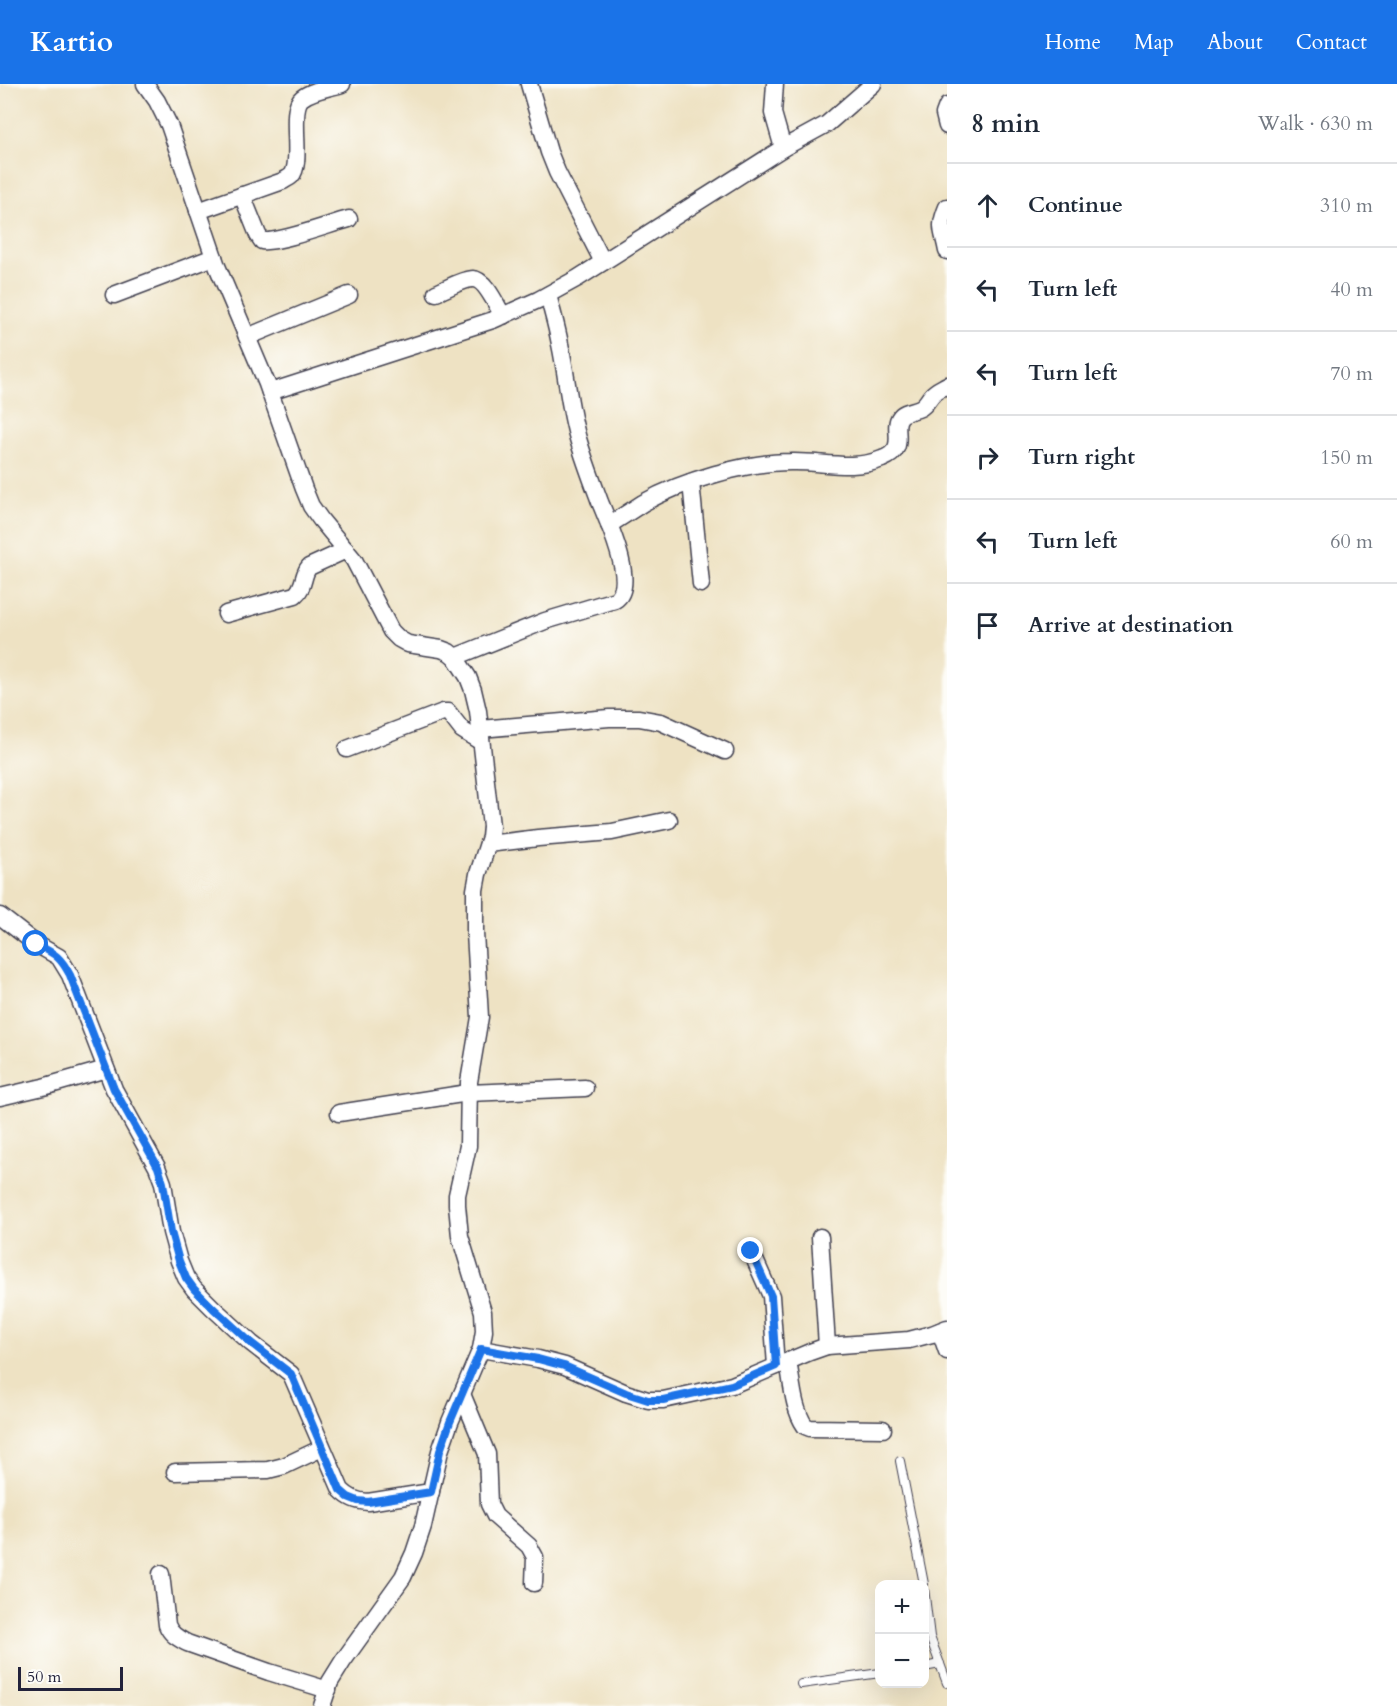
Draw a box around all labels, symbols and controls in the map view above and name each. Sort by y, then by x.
text: Kartio [30,23,113,61]
text: Home [1045,28,1101,57]
text: Map [1134,28,1174,57]
text: About [1207,28,1263,57]
text: Contact [1296,28,1367,57]
text: 8 min [971,106,1040,141]
text: Walk · 630 m [1258,110,1373,137]
icon: ahead [971,189,1004,222]
text: Continue [1028,190,1123,220]
text: 310 m [1320,192,1373,219]
icon: left [971,273,1004,306]
text: Turn left [1028,274,1117,304]
text: 40 m [1330,276,1373,303]
icon: left [971,357,1004,390]
text: Turn left [1028,358,1117,388]
text: 70 m [1330,360,1373,387]
icon: right [971,441,1004,474]
text: Turn right [1028,442,1135,472]
text: 150 m [1320,444,1373,471]
icon: left [971,525,1004,558]
text: Turn left [1028,526,1117,556]
text: 60 m [1330,528,1373,555]
icon: arrive [971,609,1004,642]
text: Arrive at destination [1028,610,1233,640]
route start [22,930,48,956]
route end [737,1237,763,1263]
map controls [875,1580,929,1688]
button: + [875,1580,929,1634]
button: − [875,1634,929,1688]
scale bar [18,1664,123,1692]
text: 50 m [27,1666,61,1688]

